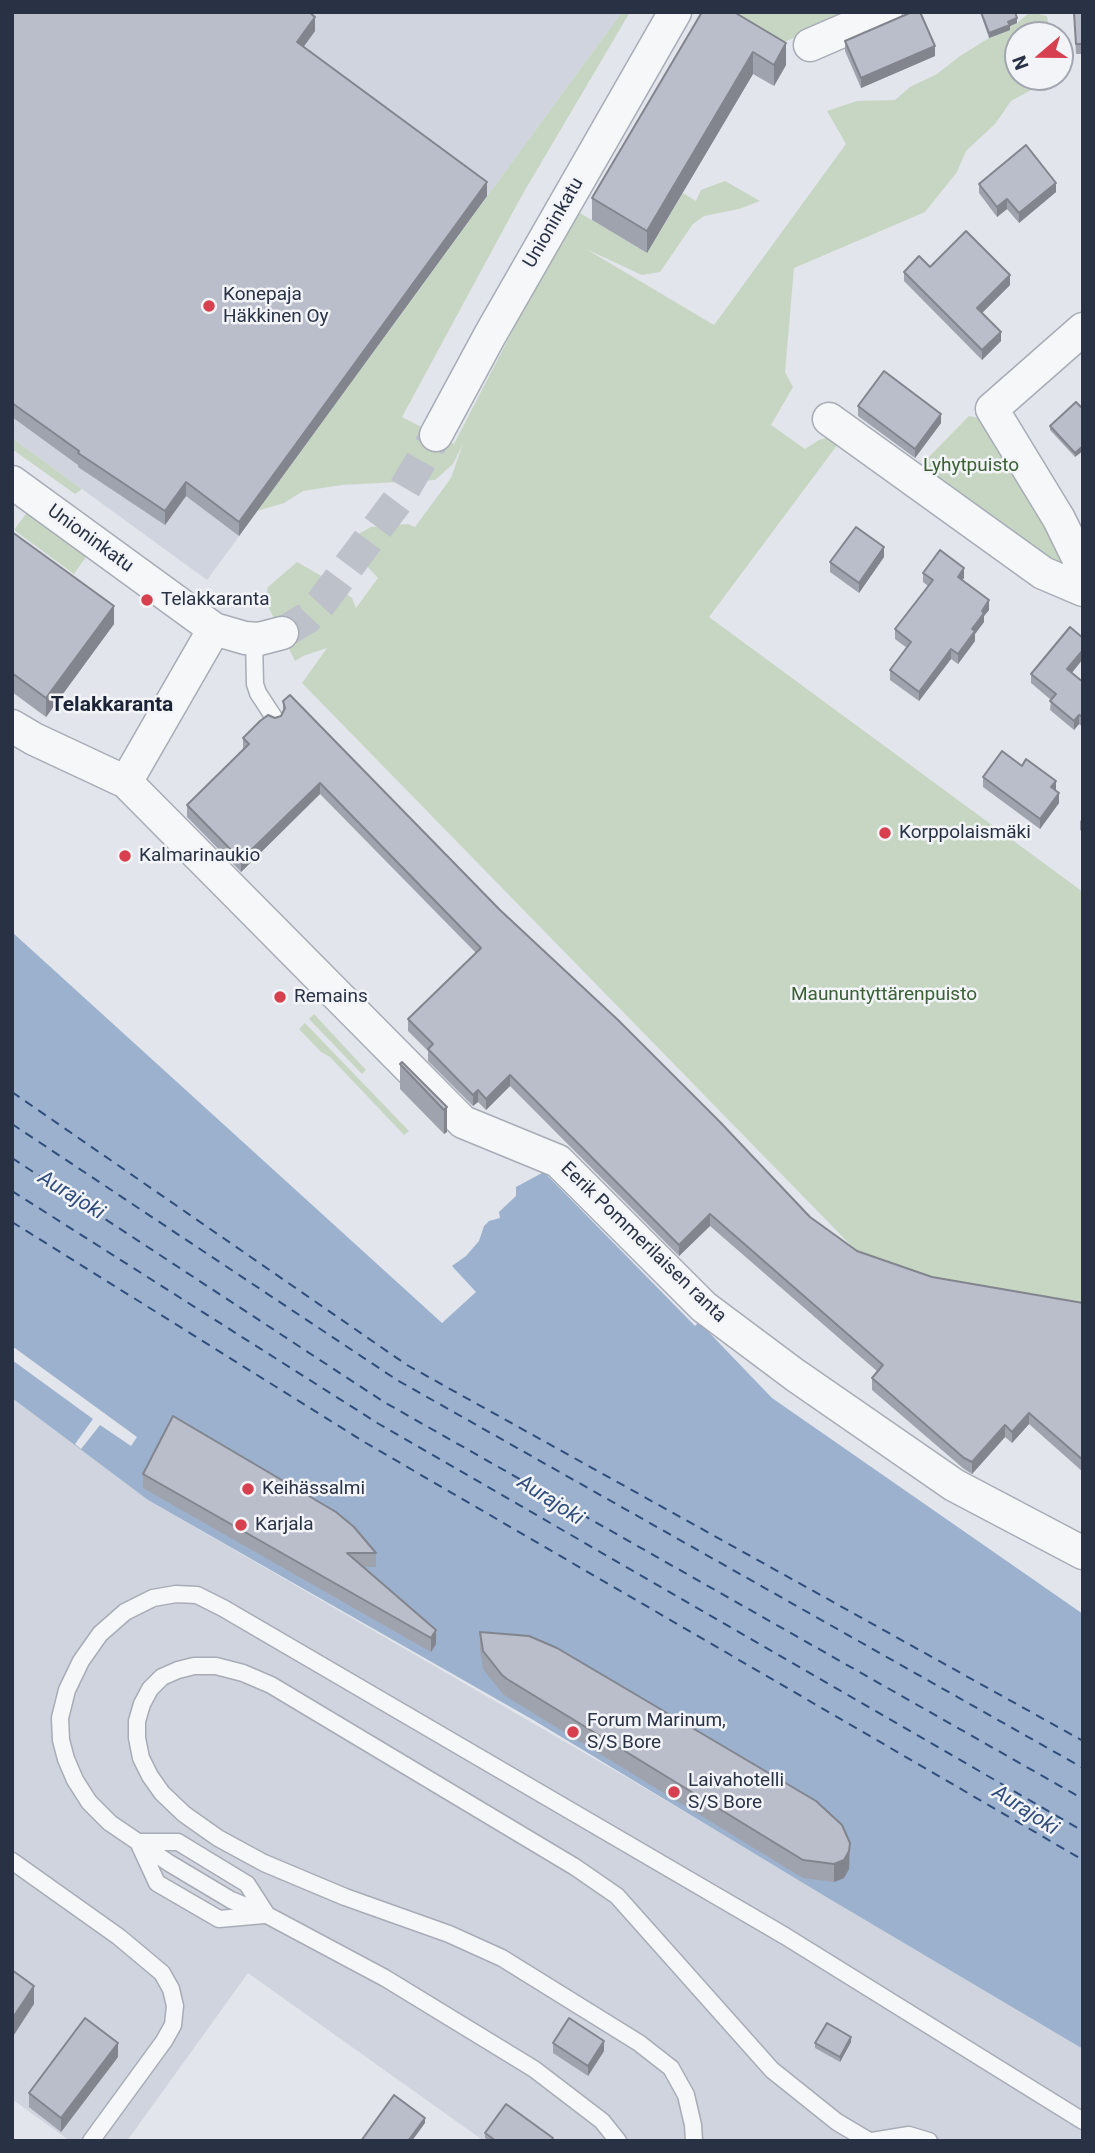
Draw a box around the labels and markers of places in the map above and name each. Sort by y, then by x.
place label: Konepaja Häkkinen Oy [223,284,329,328]
marker: Konepaja Häkkinen Oy [201,298,217,314]
place label: Telakkaranta [161,589,269,611]
marker: Telakkaranta [139,592,155,608]
place label: Korppolaismäki [899,822,1031,844]
marker: Korppolaismäki [877,825,893,841]
place label: Kalmarinaukio [139,845,260,867]
marker: Kalmarinaukio [117,848,133,864]
place label: Remains [294,986,368,1008]
marker: Remains [272,989,288,1005]
place label: Keihässalmi [262,1478,365,1500]
marker: Keihässalmi [240,1481,256,1497]
place label: Karjala [255,1514,314,1536]
marker: Karjala [233,1517,249,1533]
place label: Forum Marinum, S/S Bore [587,1710,726,1754]
marker: Forum Marinum, S/S Bore [565,1724,581,1740]
place label: Laivahotelli S/S Bore [688,1770,784,1814]
marker: Laivahotelli S/S Bore [666,1784,682,1800]

